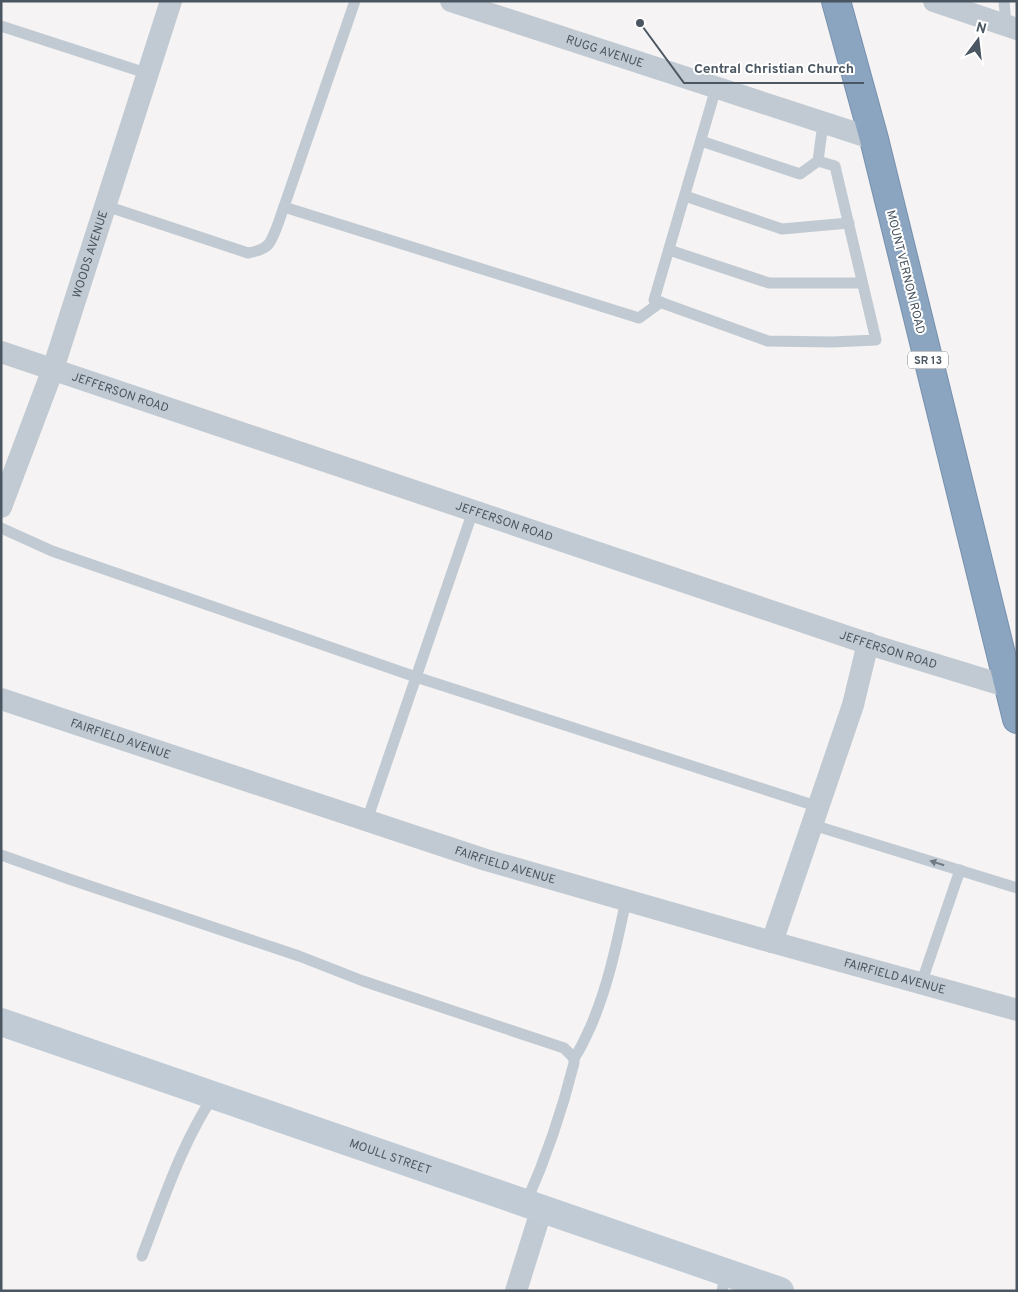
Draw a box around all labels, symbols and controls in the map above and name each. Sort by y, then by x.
north arrow [953,15,1003,65]
text: N [974,19,988,38]
street label: RUGG AVENUE [564,32,646,72]
callout: Central Christian Church [684,54,864,83]
text: Central Christian Church [694,61,854,78]
street label: WOODS AVENUE [69,209,112,300]
street label: MOUNT VERNON ROAD [882,209,928,336]
road number: SR 13 [908,352,948,368]
street label: JEFFERSON ROAD [69,369,171,417]
street label: JEFFERSON ROAD [453,498,555,546]
street label: JEFFERSON ROAD [837,628,939,674]
street label: FAIRFIELD AVENUE [68,716,172,764]
street label: FAIRFIELD AVENUE [452,843,557,889]
one-way arrow [929,859,944,866]
street label: FAIRFIELD AVENUE [842,955,947,999]
street label: MOULL STREET [347,1136,433,1179]

